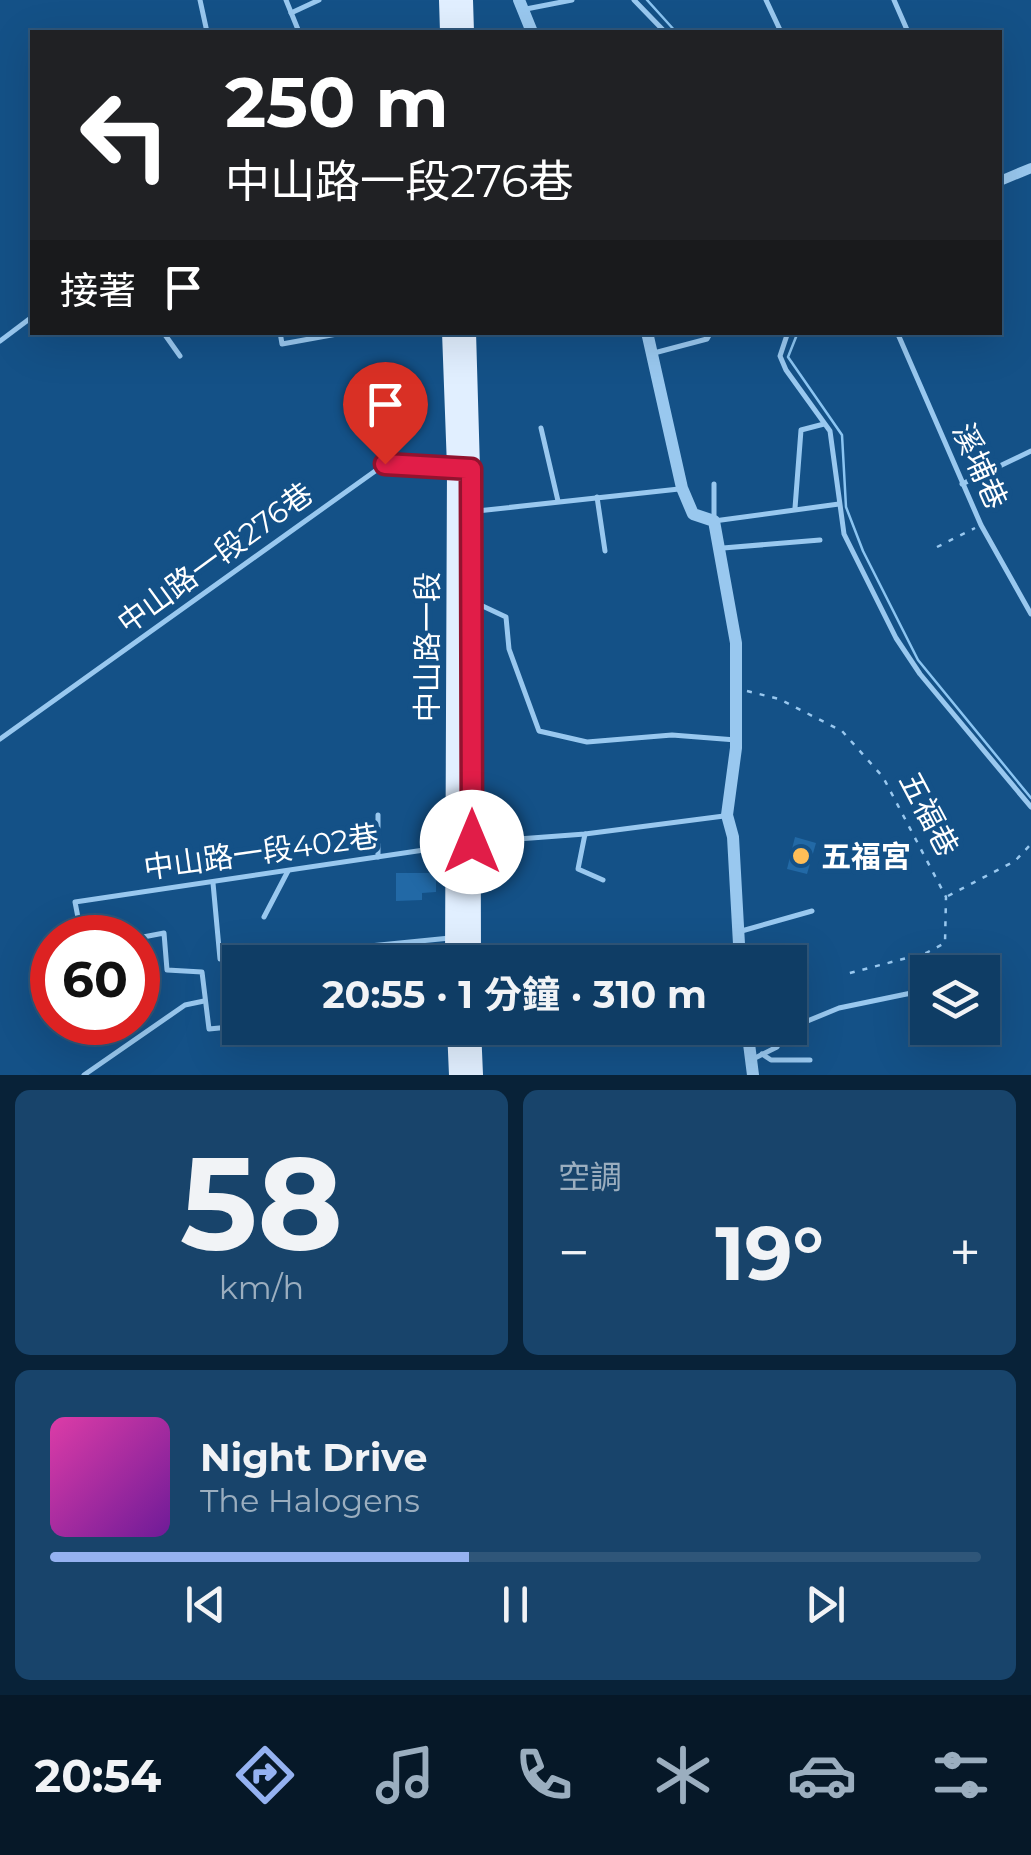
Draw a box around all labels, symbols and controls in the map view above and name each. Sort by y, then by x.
text: 250 m [225,59,449,145]
icon: left [60,70,190,200]
text: 中山路一段276巷 [225,153,573,208]
icon: arrive [156,260,211,315]
text: 接著 [60,267,136,314]
pin [343,362,428,465]
icon: arrive [358,377,413,432]
street label: 溪埔巷 [945,417,1015,515]
street label: 中山路一段276巷 [110,475,320,641]
street label: 中山路一段 [409,572,446,722]
street label: 五福巷 [892,766,966,862]
position arrow [420,790,524,894]
street label: 中山路一段402巷 [141,817,381,887]
place label: 五福宮 [821,838,911,875]
marker: 五福宮 [790,845,812,867]
speed limit sign: 60 [30,915,160,1045]
map controls [910,955,1000,1045]
button: layers [910,955,1000,1045]
text: 20:55 · 1 分鐘 · 310 m [322,971,707,1018]
text: 58 [180,1123,343,1282]
text: 空調 [558,1157,622,1196]
text: 19° [715,1207,824,1299]
text: − [558,1219,590,1286]
text: + [949,1219,981,1286]
text: km/h [219,1268,304,1307]
text: Night Drive [200,1434,427,1481]
text: The Halogens [200,1481,420,1520]
icon: previous [178,1577,233,1632]
icon: pause [488,1577,543,1632]
icon: next [798,1577,853,1632]
icon: directions [230,1740,300,1810]
icon: music [370,1740,440,1810]
icon: phone [509,1740,579,1810]
icon: climate [648,1740,718,1810]
icon: car [787,1740,857,1810]
icon: filters [926,1740,996,1810]
text: 20:54 [35,1748,161,1803]

